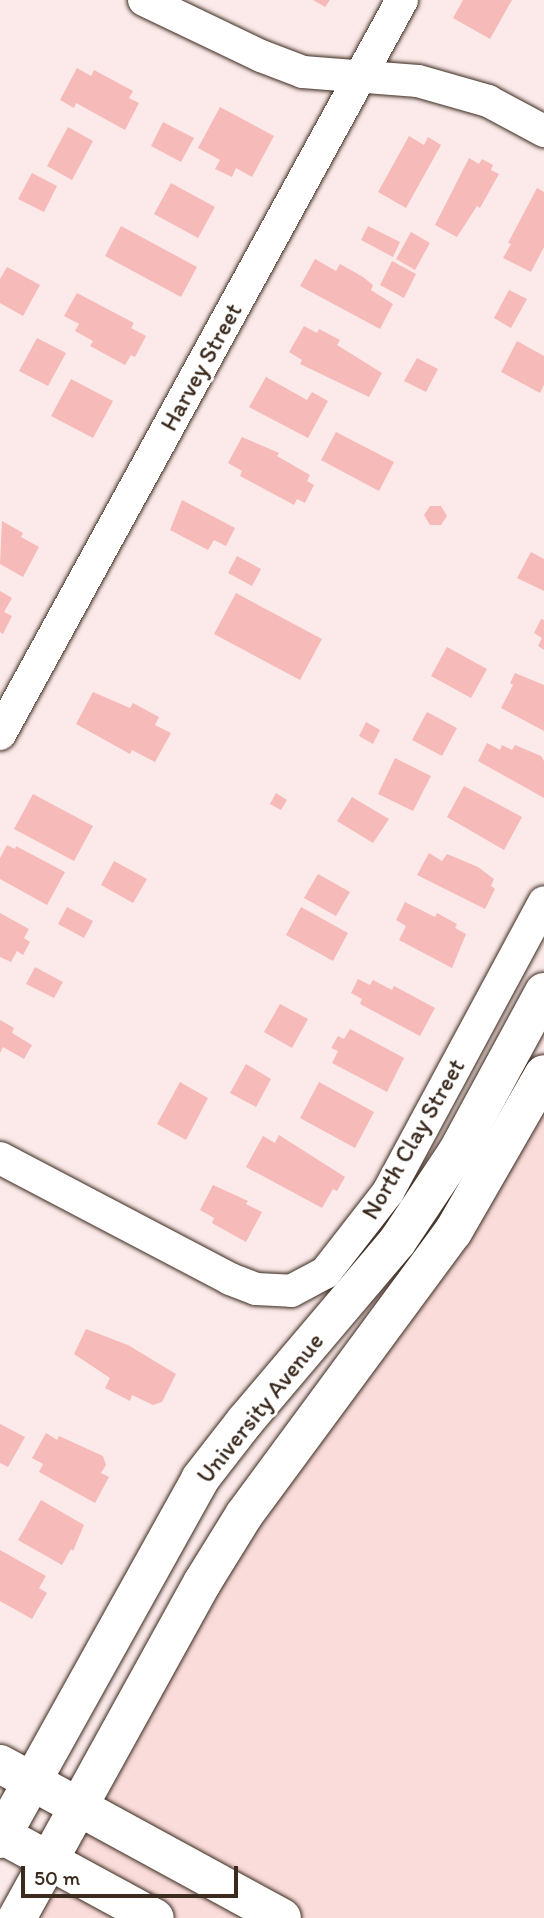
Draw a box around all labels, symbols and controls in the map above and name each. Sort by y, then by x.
street label: Harvey Street [154,298,248,436]
street label: North Clay Street [356,1054,470,1224]
street label: University Avenue [191,1327,329,1489]
scale bar [24,1852,242,1896]
text: 50 m [34,1865,80,1890]

